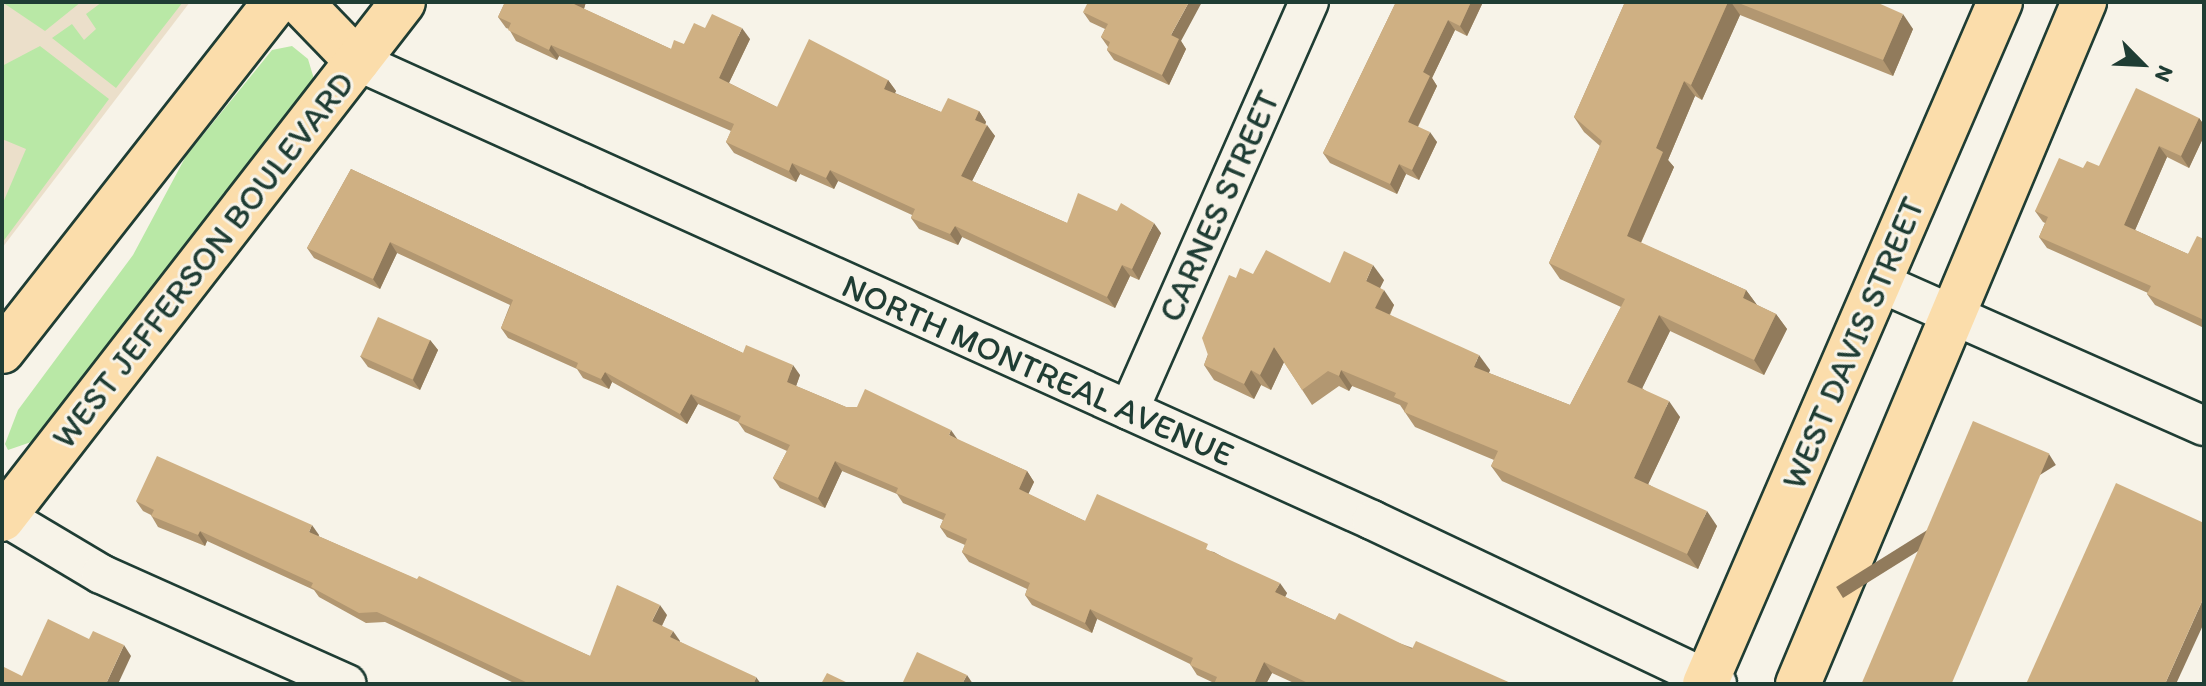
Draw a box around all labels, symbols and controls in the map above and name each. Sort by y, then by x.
north arrow [2102,24,2182,104]
text: N [2149,62,2180,86]
street label: WEST JEFFERSON BOULEVARD [43,64,363,456]
street label: CARNES STREET [1150,84,1288,328]
street label: WEST DAVIS STREET [1774,193,1932,493]
street label: NORTH MONTREAL AVENUE [837,265,1239,475]

